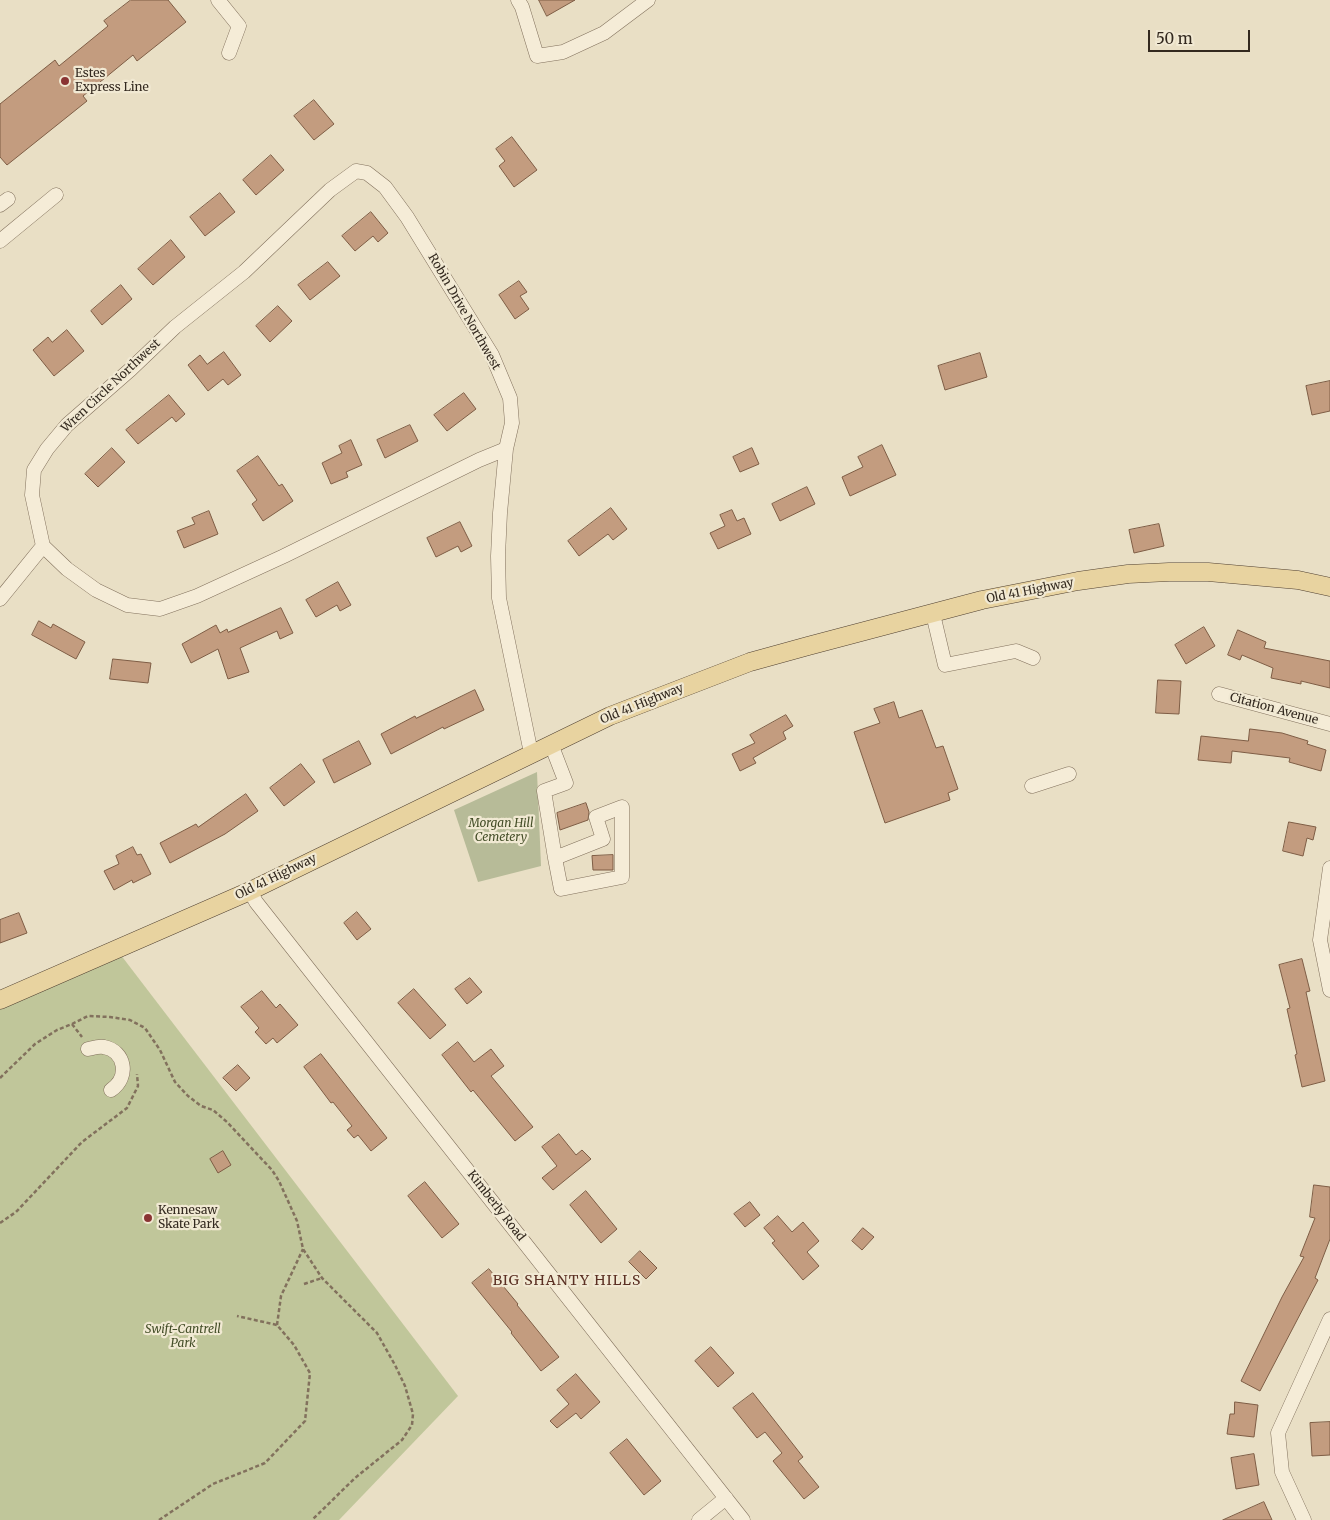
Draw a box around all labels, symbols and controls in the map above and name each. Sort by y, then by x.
scale bar [1150,20,1252,52]
text: 50 m [1156,29,1193,48]
place label: Estes Express Line [75,67,149,95]
marker: Estes Express Line [59,75,71,87]
street label: Robin Drive Northwest [425,251,503,373]
street label: Wren Circle Northwest [59,336,163,436]
street label: Old 41 Highway [985,575,1075,607]
street label: Old 41 Highway [598,681,686,727]
street label: Citation Avenue [1228,690,1320,728]
park label: Morgan Hill Cemetery [468,817,534,845]
street label: Old 41 Highway [233,851,319,903]
street label: Kimberly Road [464,1168,528,1244]
place label: Kennesaw Skate Park [158,1204,219,1232]
marker: Kennesaw Skate Park [142,1212,154,1224]
district label: BIG SHANTY HILLS [491,1273,643,1289]
park label: Swift-Cantrell Park [145,1323,221,1351]

